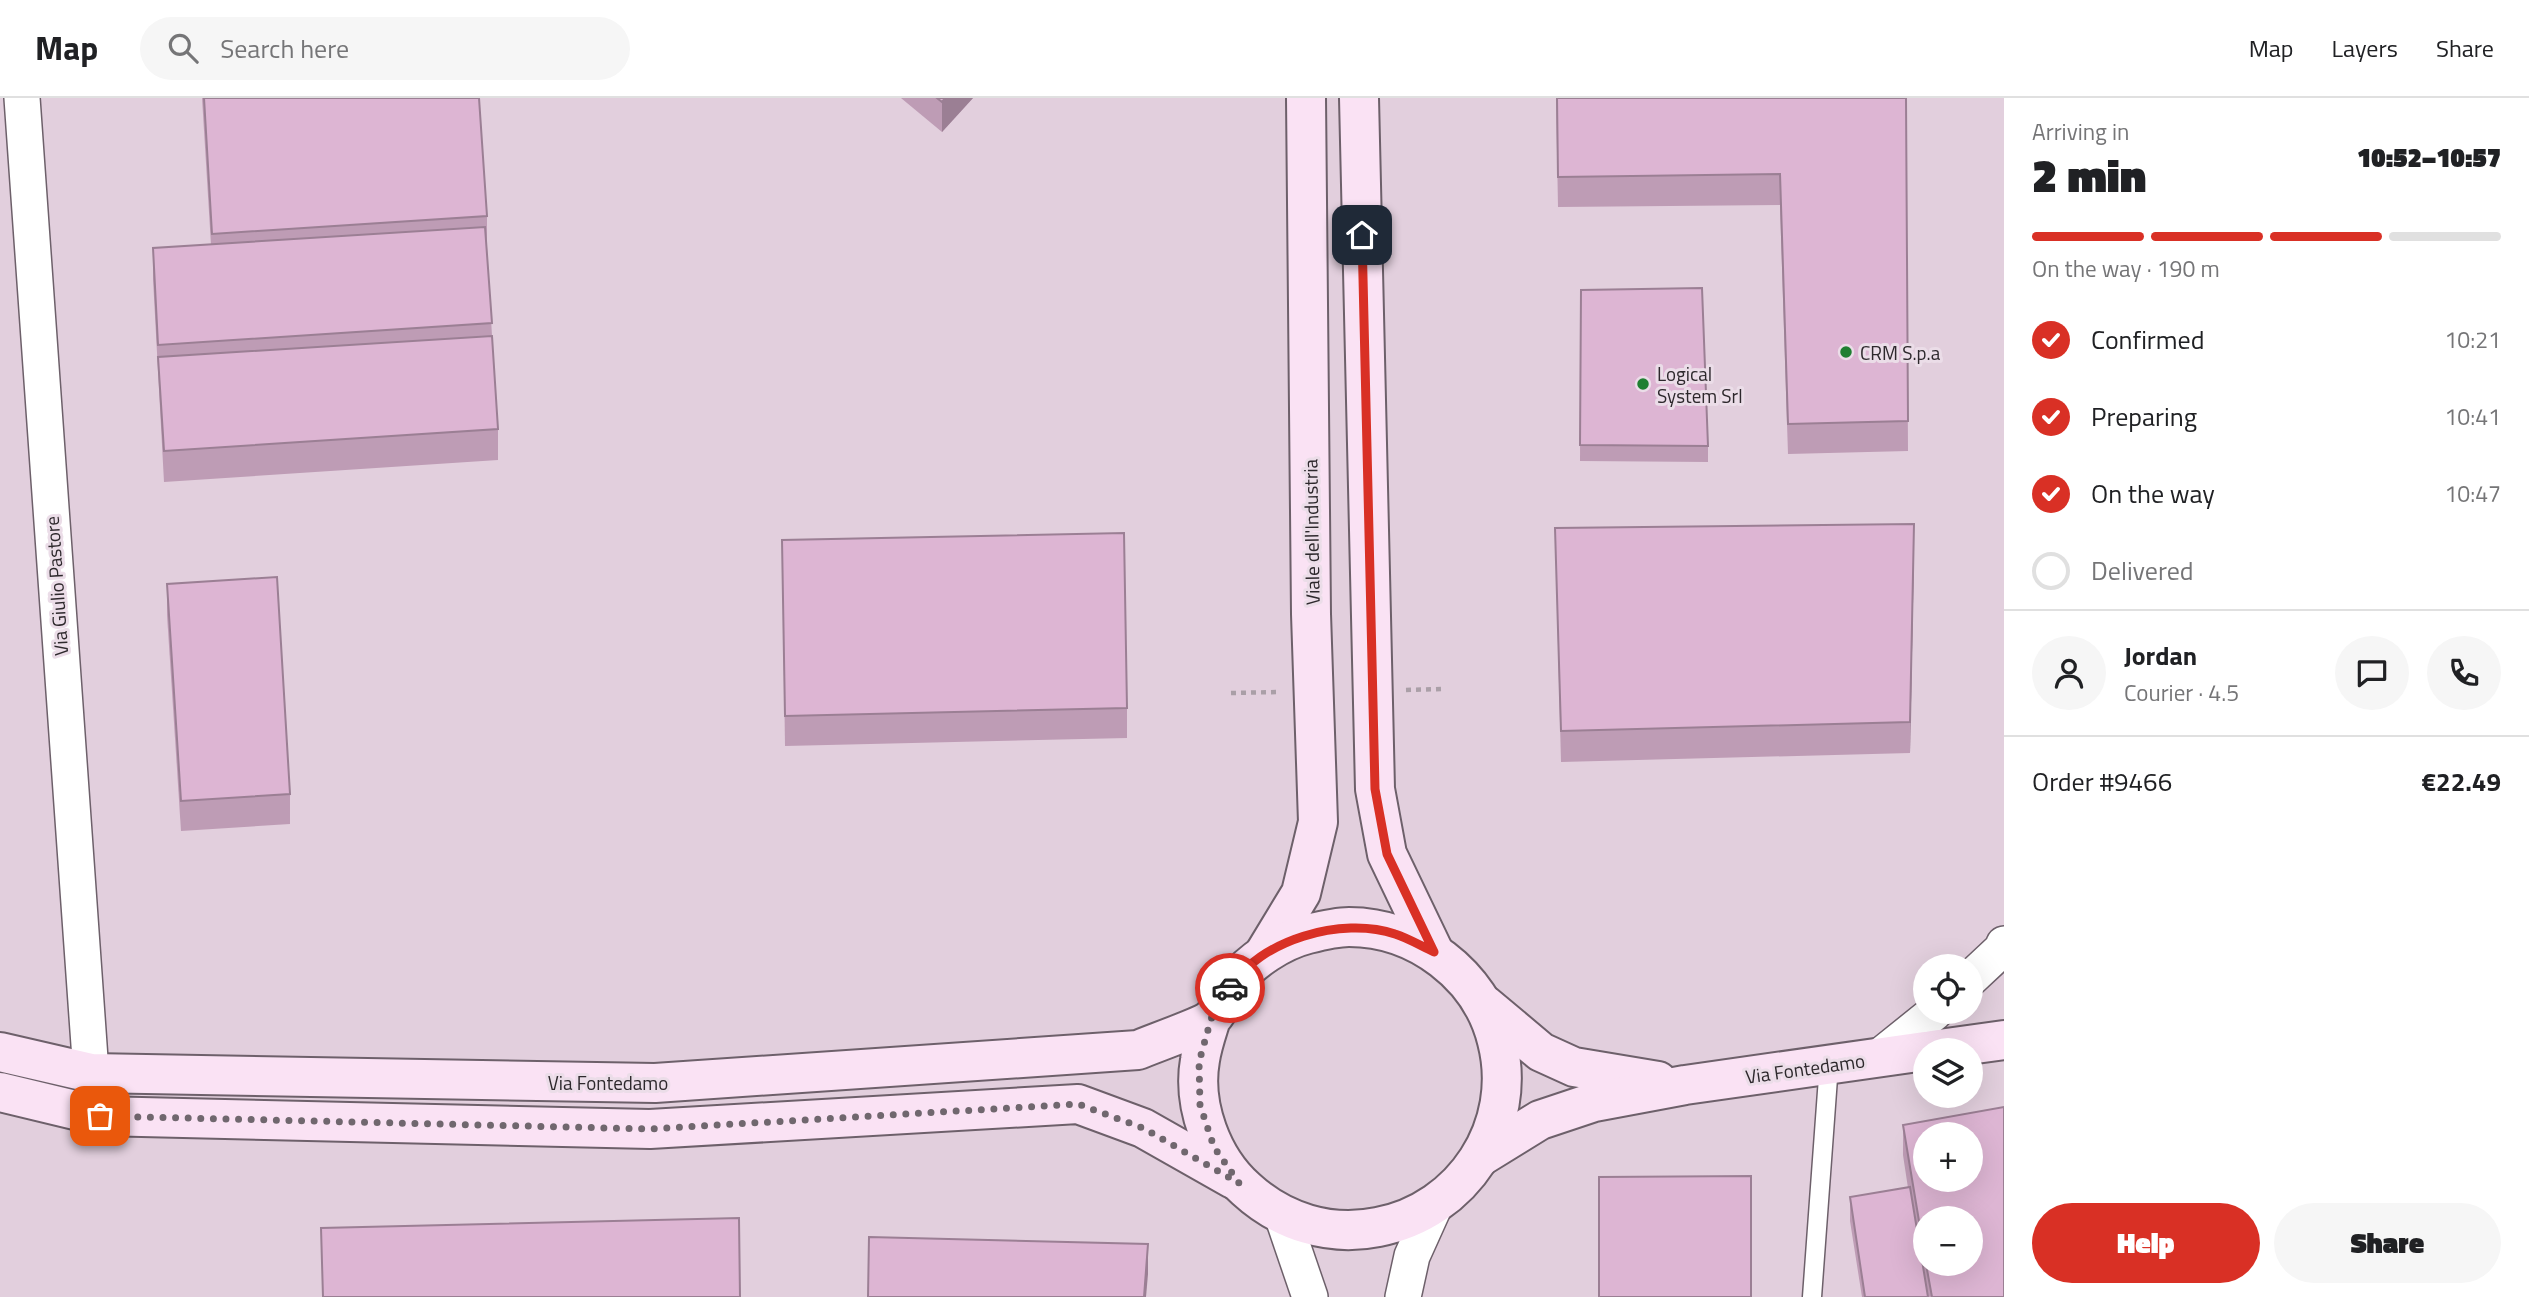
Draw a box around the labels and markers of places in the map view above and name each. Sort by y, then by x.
pin [1332,205,1392,265]
place label: CRM S.p.a [1860,338,1941,367]
marker: CRM S.p.a [1838,344,1854,360]
place label: Logical System Srl [1657,359,1743,410]
marker: Logical System Srl [1635,376,1651,392]
pin [70,1086,130,1146]

